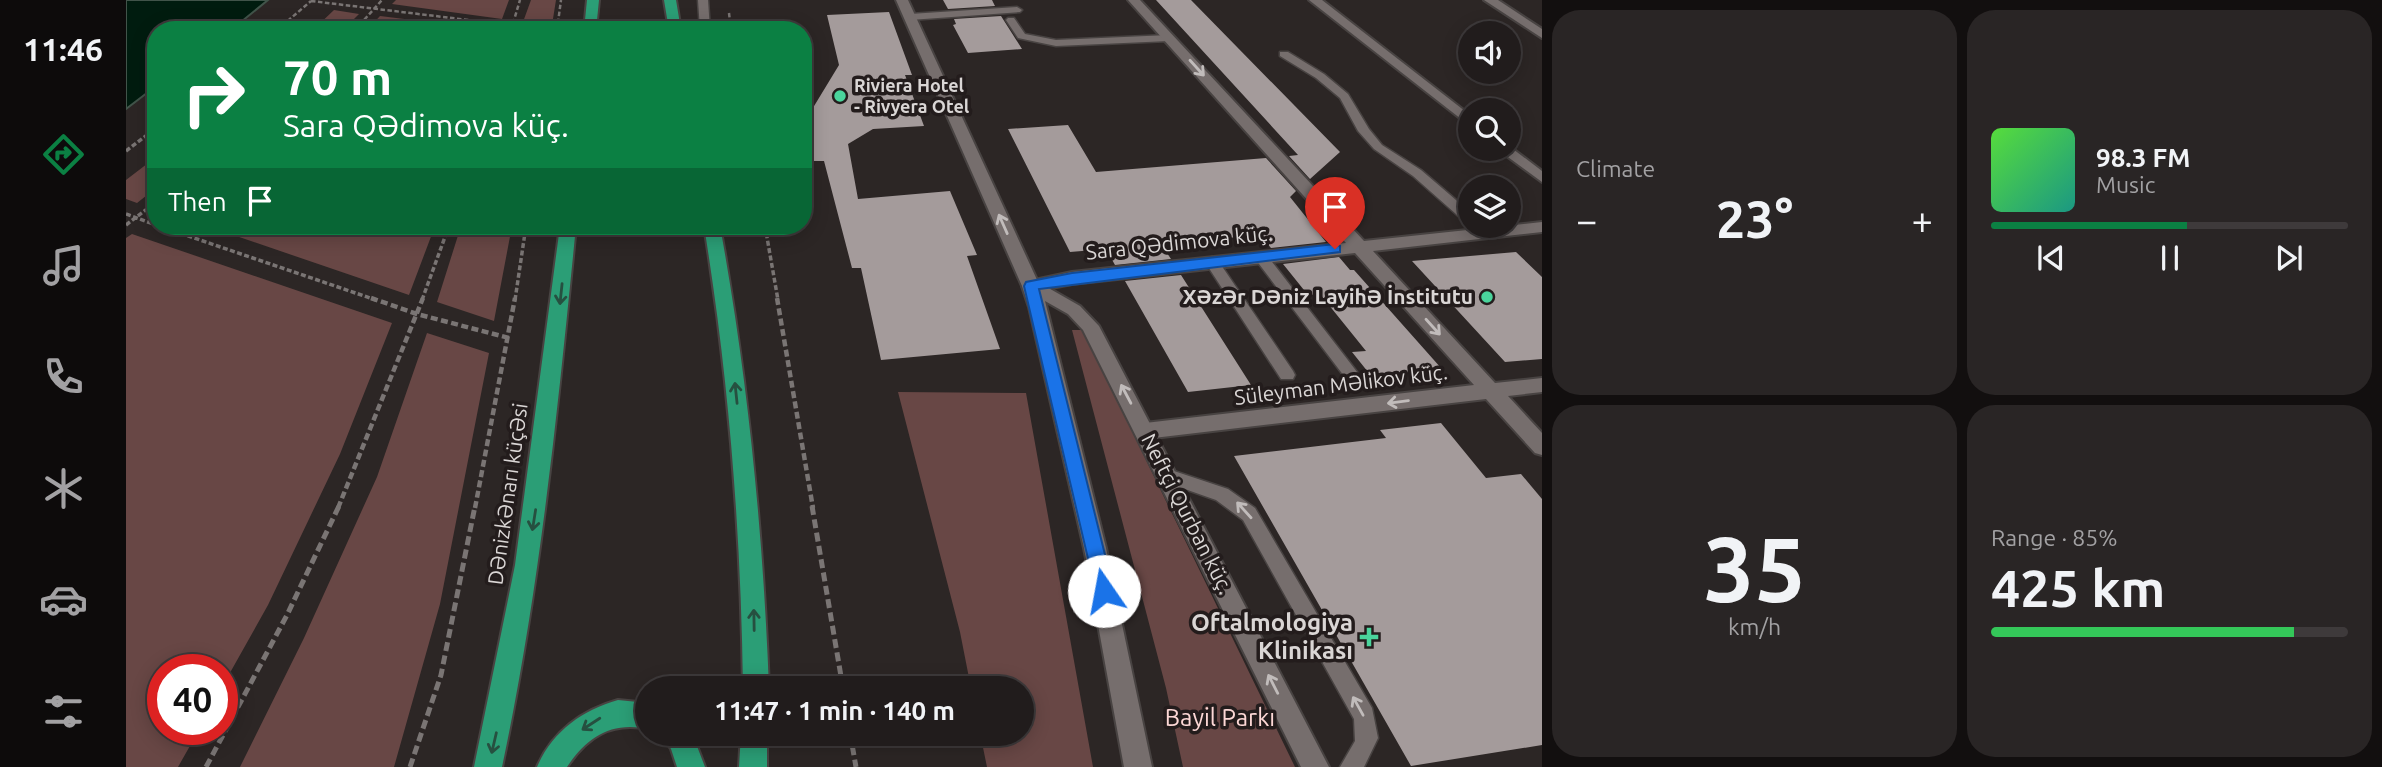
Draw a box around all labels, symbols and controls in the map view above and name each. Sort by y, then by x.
map controls [1458,21,1521,238]
button: sound [1458,21,1521,84]
text: 11:46 [23,31,103,67]
icon: right [168,49,259,140]
text: 70 m [283,49,392,104]
one-way arrow [1189,59,1205,77]
place label: Riviera Hotel - Rivyera Otel [854,75,970,116]
marker: Riviera Hotel - Rivyera Otel [832,88,848,104]
button: search [1458,98,1521,161]
text: Sara Qədimova küç. [283,107,569,143]
icon: directions [39,130,88,179]
text: 98.3 FM [2096,143,2190,172]
text: Climate [1576,156,1655,181]
text: Music [2096,172,2155,197]
button: layers [1458,175,1521,238]
pin [1305,177,1365,249]
icon: arrive [241,182,279,220]
text: Then [168,187,227,216]
icon: arrive [1316,188,1354,226]
text: 23° [1716,190,1793,248]
text: − [1576,199,1597,241]
text: + [1912,199,1933,241]
one-way arrow [996,213,1009,235]
street label: Sara Qədimova küç. [1084,220,1273,264]
icon: previous [2032,239,2070,277]
icon: pause [2151,239,2189,277]
icon: next [2270,239,2308,277]
icon: music [39,241,88,290]
one-way arrow [554,282,567,304]
place label: Xəzər Dəniz Layihə İnstitutu [1183,284,1473,308]
marker: Xəzər Dəniz Layihə İnstitutu [1479,289,1495,305]
one-way arrow [1424,318,1441,335]
icon: phone [39,352,88,401]
street label: Süleyman Məlikov küç. [1233,359,1449,409]
one-way arrow [729,382,742,405]
one-way arrow [1118,384,1132,405]
one-way arrow [1387,395,1410,408]
street label: Dənizkənarı küçəsi [482,401,532,586]
street label: Neftçi Qurban küç. [1137,430,1239,598]
icon: climate [39,464,88,513]
one-way arrow [1236,501,1252,519]
one-way arrow [527,508,540,530]
text: 35 [1703,517,1806,619]
text: Range · 85% [1991,525,2118,550]
position arrow [1067,554,1141,628]
text: 425 km [1991,559,2165,617]
icon: car [39,575,88,624]
one-way arrow [748,608,761,631]
place label: Oftalmologiya Klinikası [1191,609,1353,664]
text: km/h [1728,614,1781,639]
marker: Oftalmologiya Klinikası [1359,627,1379,647]
speed limit sign: 40 [147,654,238,745]
one-way arrow [1266,674,1279,695]
icon: filters [39,687,88,736]
text: 11:47 · 1 min · 140 m [714,696,955,725]
one-way arrow [1351,696,1365,716]
park label: Bayil Parkı [1165,704,1275,731]
one-way arrow [582,716,601,731]
one-way arrow [487,731,500,754]

